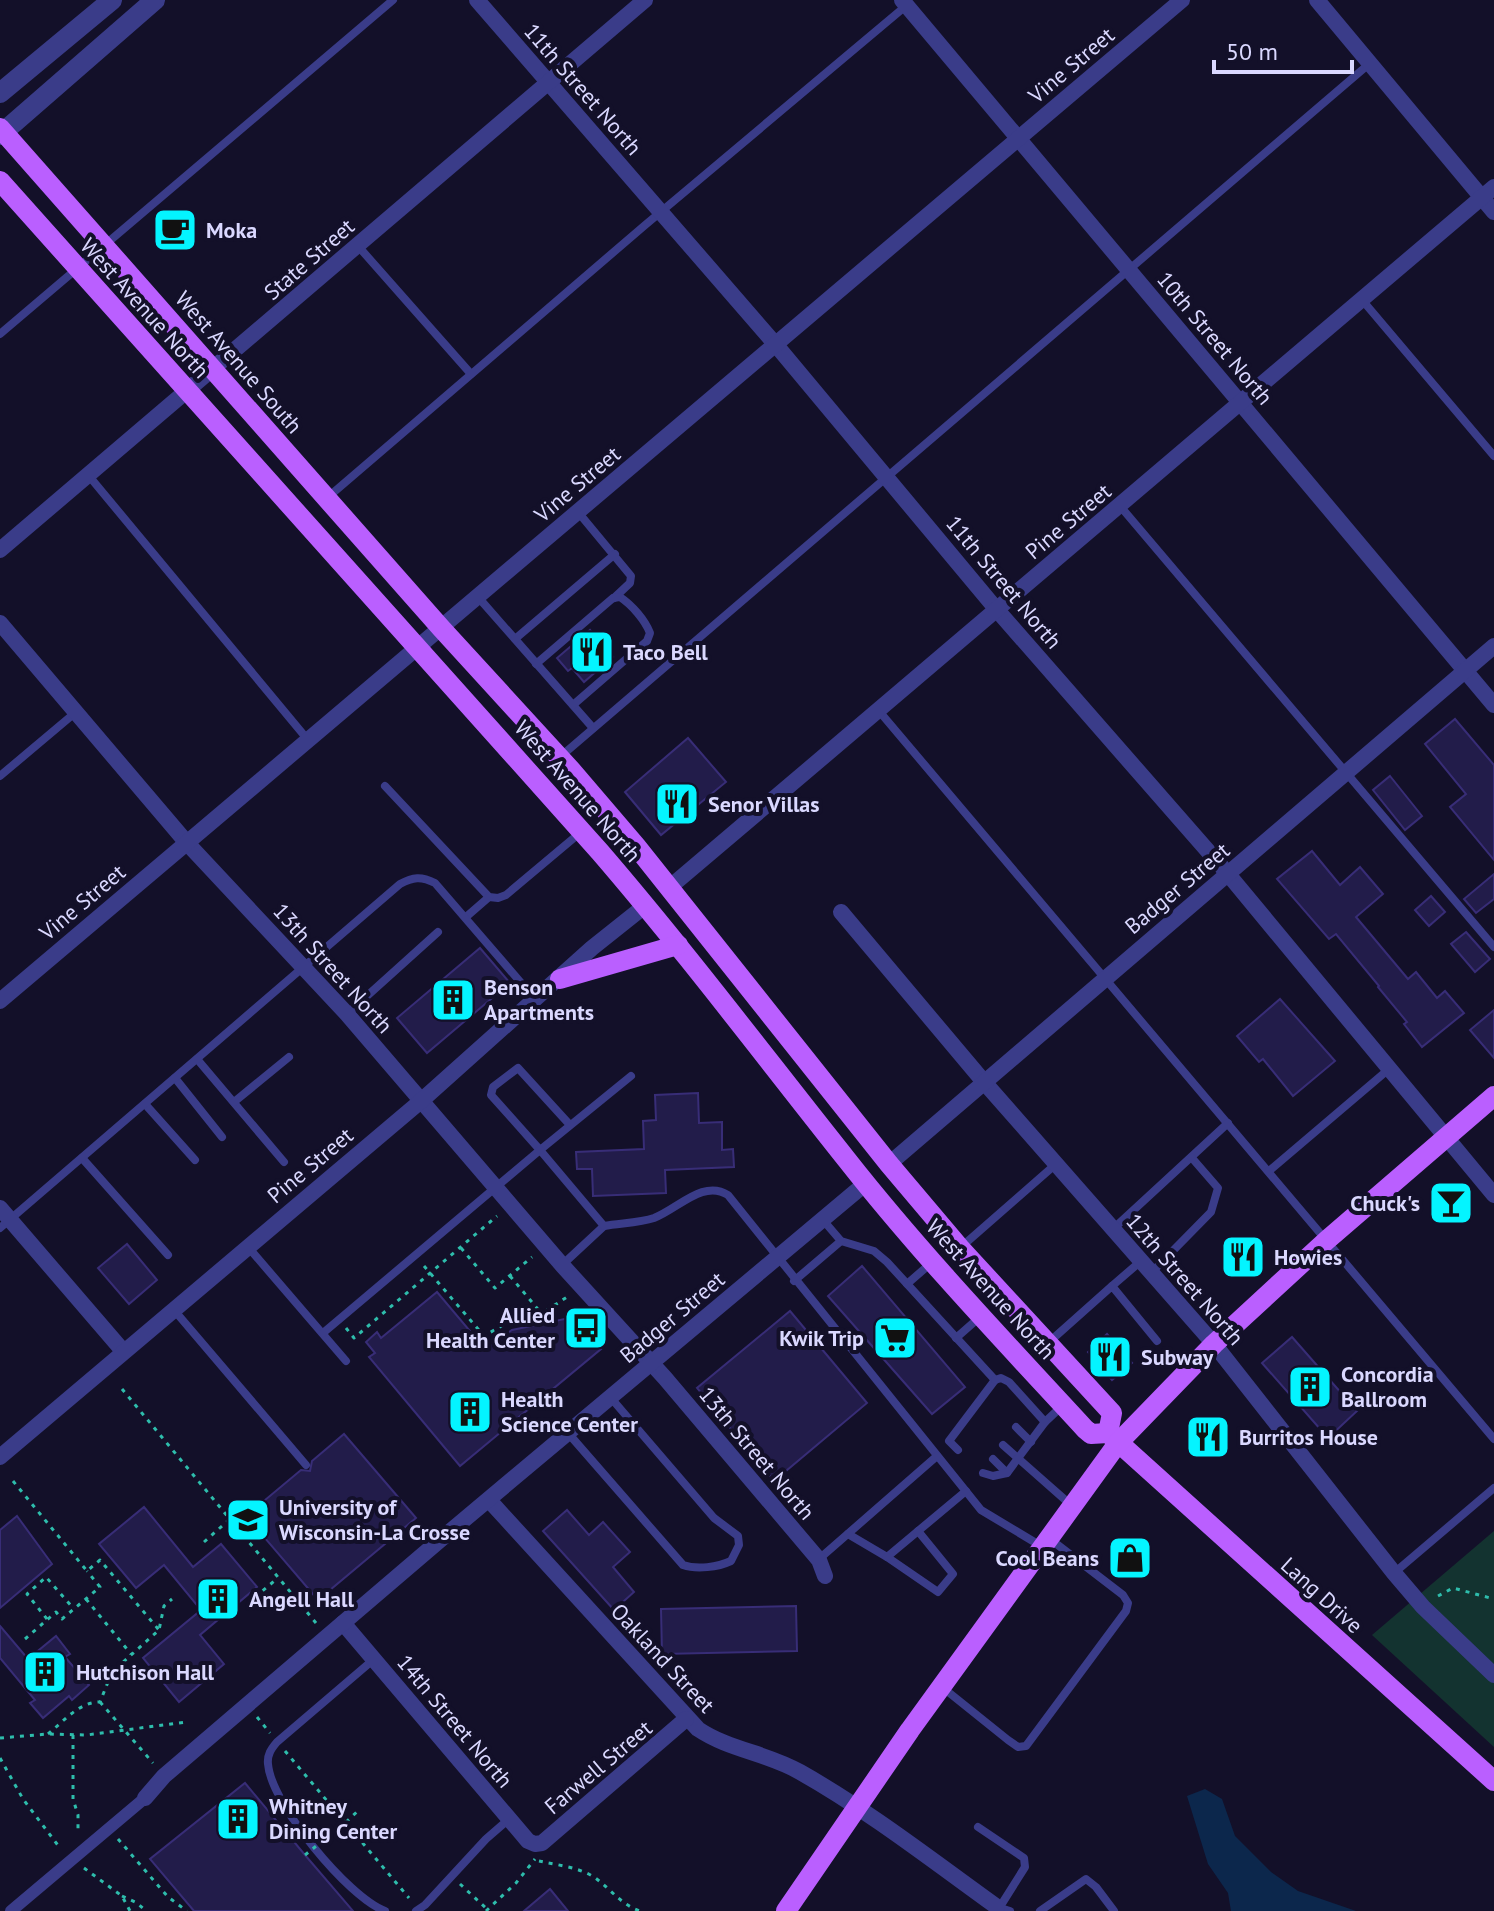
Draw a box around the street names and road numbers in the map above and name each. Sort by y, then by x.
street label: 11th Street North [518,17,648,161]
street label: Vine Street [1022,21,1120,110]
street label: State Street [258,212,360,306]
street label: West Avenue North [75,232,215,384]
street label: 10th Street North [1151,266,1279,410]
street label: West Avenue South [169,285,309,439]
street label: Vine Street [528,440,626,529]
street label: Pine Street [1019,477,1117,565]
street label: 11th Street North [940,510,1068,654]
street label: West Avenue North [509,714,647,868]
street label: Badger Street [1119,836,1235,940]
street label: Vine Street [33,858,131,947]
street label: 13th Street North [267,897,399,1039]
street label: Pine Street [261,1121,359,1209]
street label: 12th Street North [1120,1207,1250,1351]
street label: West Avenue North [921,1213,1061,1365]
street label: Badger Street [614,1265,730,1369]
street label: 13th Street North [693,1381,821,1525]
street label: Lang Drive [1275,1551,1369,1639]
street label: Oakland Street [605,1597,721,1719]
street label: 14th Street North [391,1649,519,1793]
street label: Farwell Street [539,1714,658,1820]

